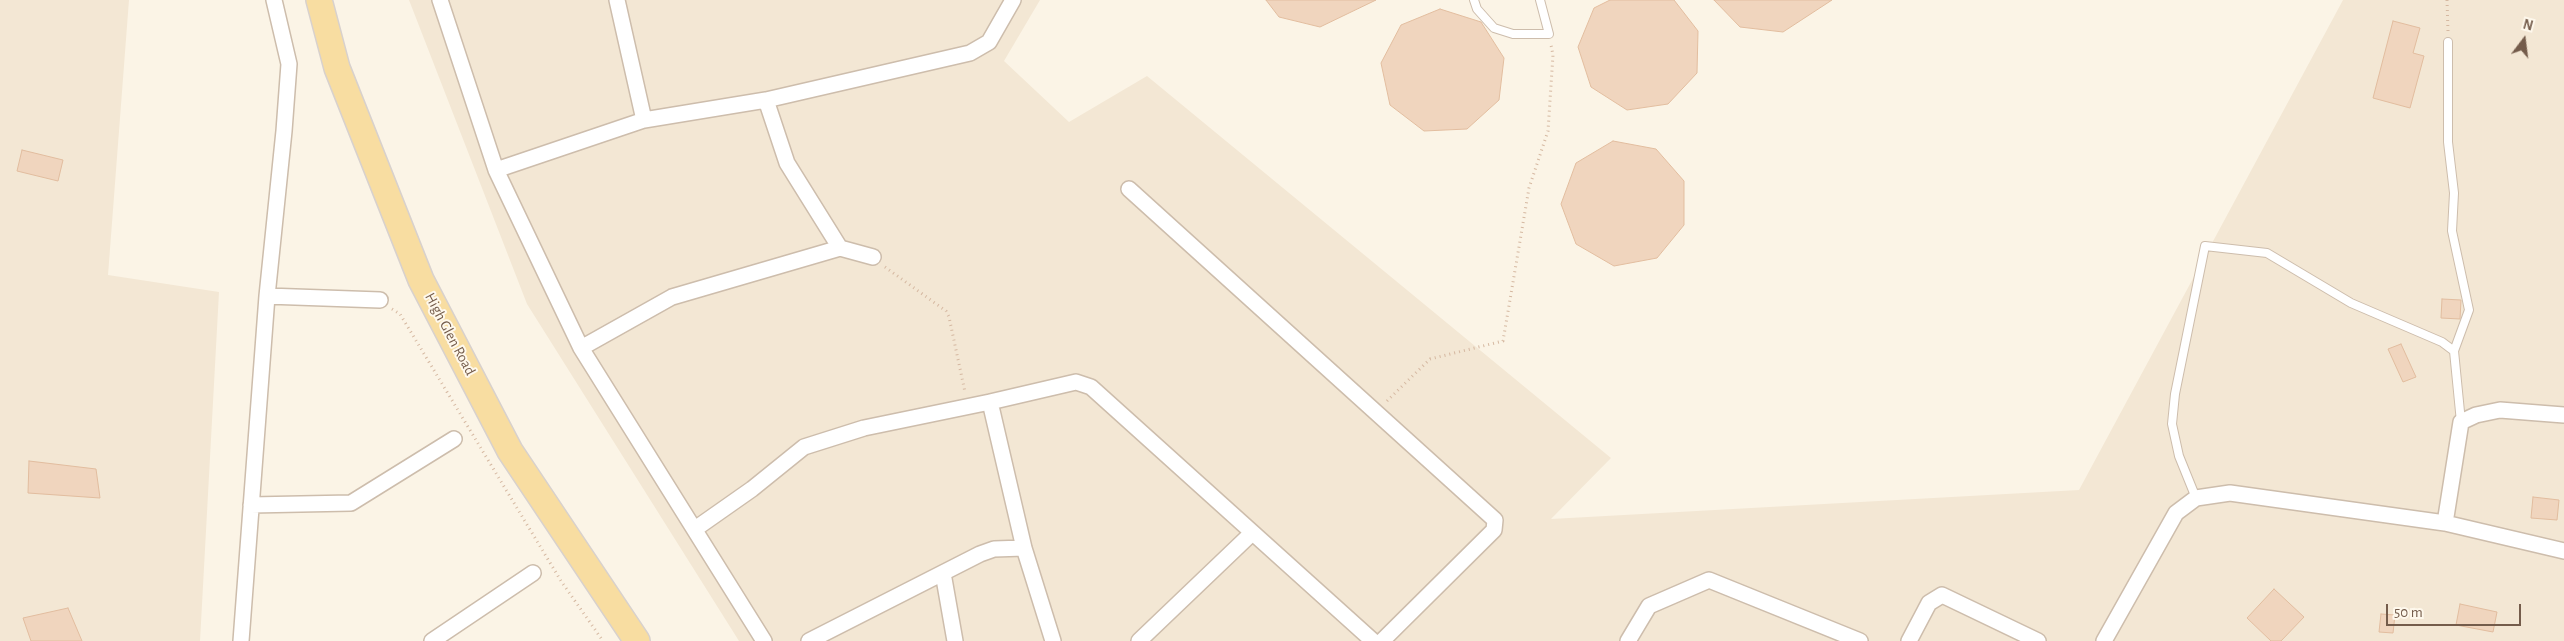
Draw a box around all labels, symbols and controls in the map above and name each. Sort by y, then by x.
north arrow [2499,15,2549,65]
text: N [2521,17,2534,34]
street label: High Glen Road [421,290,479,378]
scale bar [2389,594,2524,626]
text: 50 m [2394,605,2423,620]

